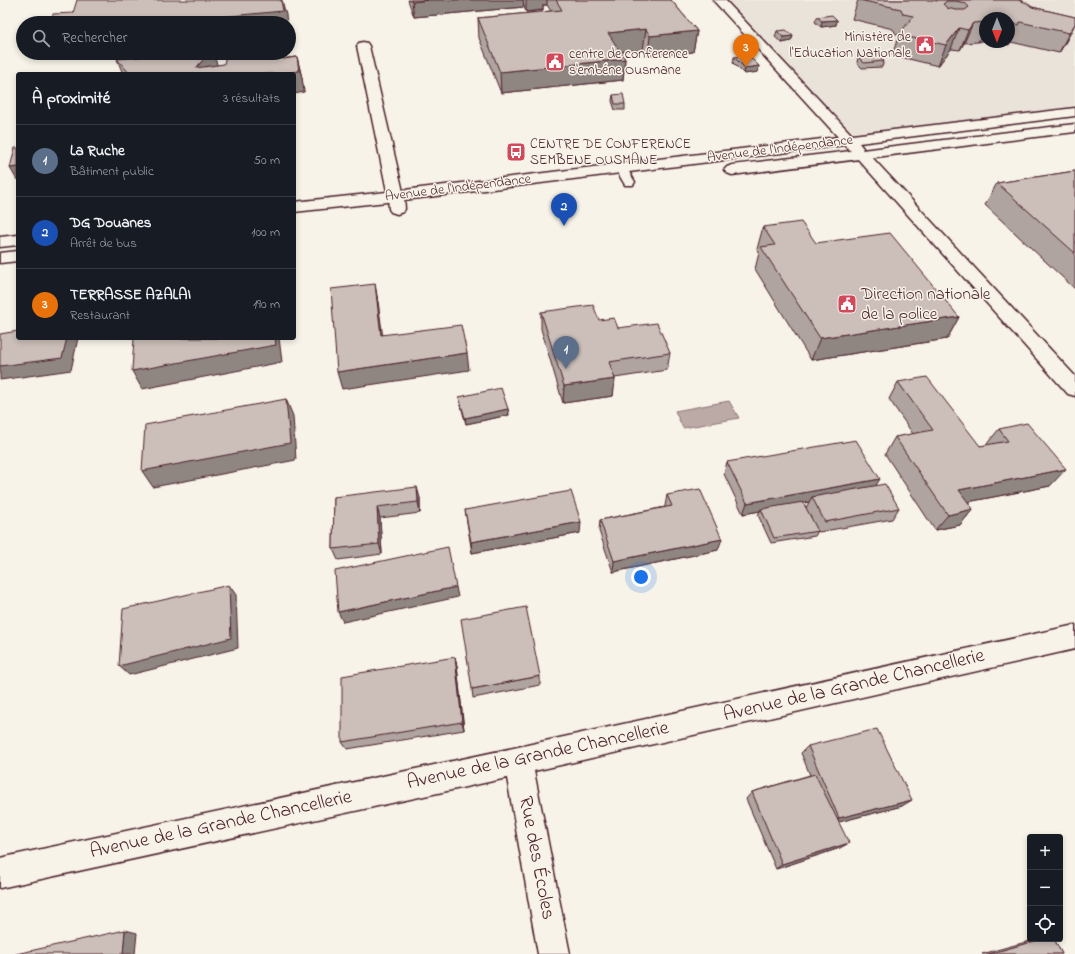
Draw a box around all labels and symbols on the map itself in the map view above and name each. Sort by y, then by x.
north arrow [979,12,1015,48]
place label: Ministère de l'Education Nationale [790,27,912,64]
pin: 3 [733,34,759,67]
public building icon: Ministère de l'Education Nationale [914,34,936,56]
place label: centre de conference s'embéne Ousmane [569,44,689,81]
public building icon: centre de conference s'embéne Ousmane [544,51,566,73]
street label: Avenue de l'Indépendance [706,130,855,168]
place label: CENTRE DE CONFERENCE SEMBENE OUSMANE [530,134,691,171]
bus stop icon: CENTRE DE CONFERENCE SEMBENE OUSMANE [505,141,527,163]
street label: Avenue de l'Indépendance [384,169,533,207]
pin: 2 [551,193,577,226]
place label: Direction nationale de la police [860,282,991,327]
public building icon: Direction nationale de la police [836,293,858,315]
pin: 1 [553,336,579,369]
your location [631,567,651,587]
street label: Avenue de la Grande Chancellerie [721,642,987,730]
street label: Avenue de la Grande Chancellerie [404,714,672,798]
street label: Avenue de la Grande Chancellerie [87,783,355,867]
street label: Rue des Écoles [510,794,562,922]

